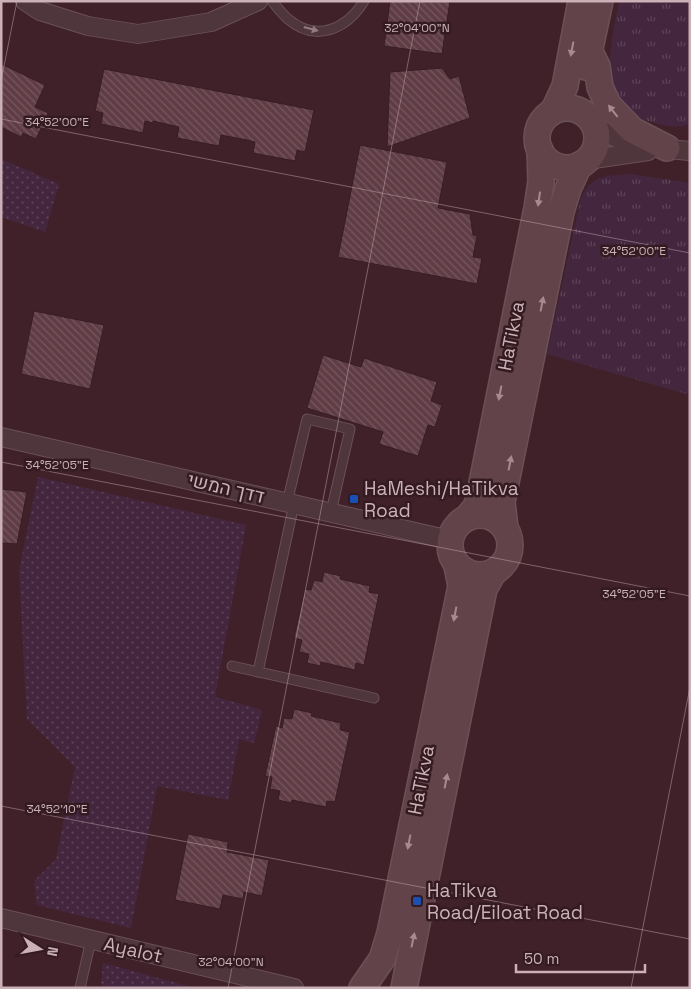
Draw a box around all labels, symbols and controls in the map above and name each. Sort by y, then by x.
text: 32°04'00"N [384,20,450,36]
one-way arrow [303,25,318,33]
one-way arrow [568,42,576,57]
one-way arrow [608,105,619,118]
text: 34°52'00"E [25,114,89,130]
one-way arrow [534,191,542,207]
text: 34°52'00"E [602,243,666,259]
one-way arrow [539,296,547,312]
street label: HaTikva [492,299,530,373]
one-way arrow [496,385,504,400]
one-way arrow [506,456,514,471]
text: 34°52'05"E [25,457,89,473]
street label: דדך המשי [185,467,267,509]
place label: HaMeshi/HaTikva Road [364,476,519,523]
marker: HaMeshi/HaTikva Road [348,493,360,505]
text: 34°52'05"E [602,586,666,602]
one-way arrow [451,606,459,621]
street label: HaTikva [402,743,440,817]
one-way arrow [442,772,450,788]
text: 34°52'10"E [26,801,88,817]
one-way arrow [405,834,413,849]
place label: HaTikva Road/Eiloat Road [427,878,583,925]
marker: HaTikva Road/Eiloat Road [411,895,423,907]
north arrow [15,924,65,974]
street label: Ayalot [101,931,165,969]
one-way arrow [409,932,417,947]
scale bar [516,942,645,974]
text: N [43,945,62,958]
text: 50 m [524,949,559,968]
text: 32°04'00"N [198,954,264,970]

